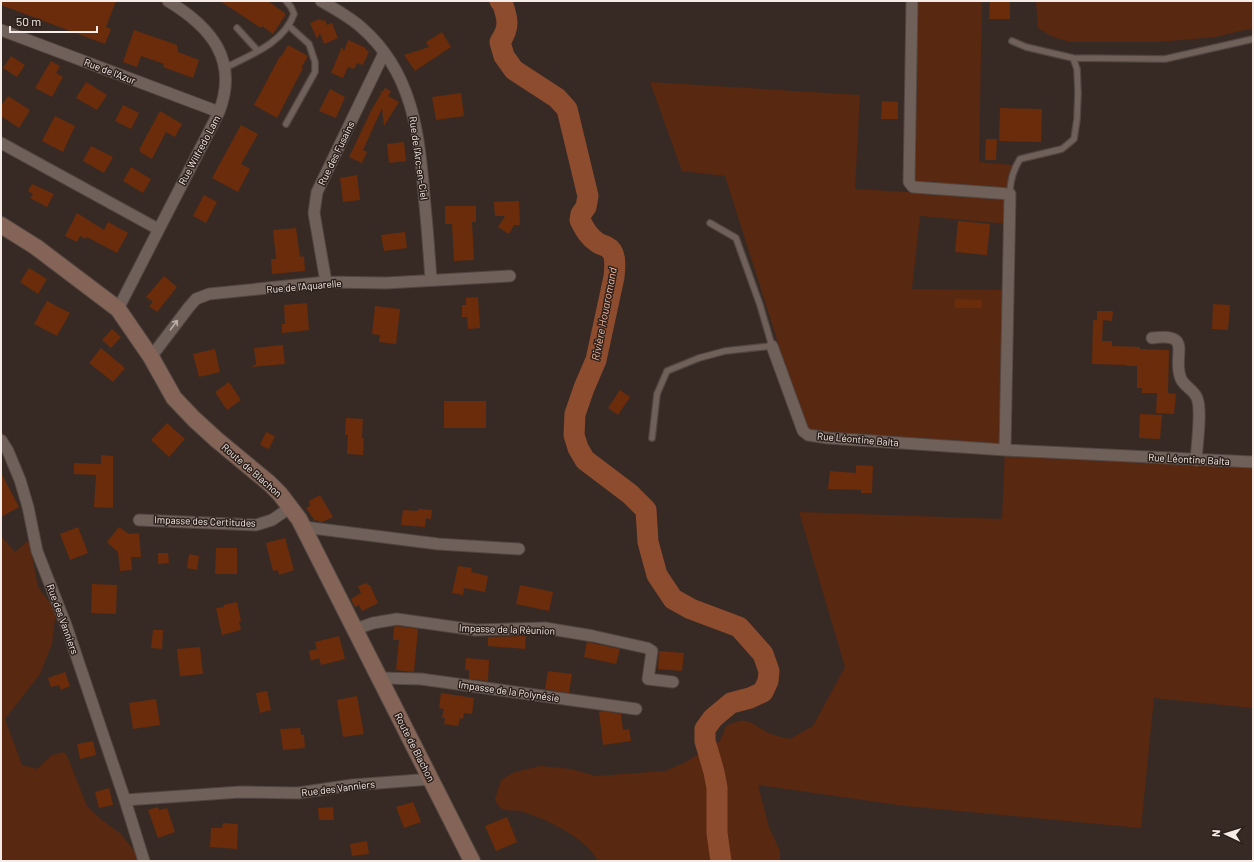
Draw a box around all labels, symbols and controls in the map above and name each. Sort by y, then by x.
scale bar [10,8,97,34]
text: 50 m [16,14,41,28]
street label: Rue de l'Azur [83,56,138,86]
street label: Rue Wilfredo Lam [176,113,222,187]
street label: Rue de l'Arc-en-Ciel [407,115,431,201]
street label: Rue des Fusains [315,119,357,187]
water label: Rivière Houaromand [588,266,619,362]
street label: Rue de l'Aquarelle [266,277,342,295]
one-way arrow [170,320,179,331]
street label: Rue Léontine Balta [817,429,899,449]
street label: Route de Blachon [220,441,284,499]
street label: Rue Léontine Balta [1148,451,1230,467]
street label: Impasse des Certitudes [154,513,256,529]
street label: Rue des Vanniers [45,582,81,656]
street label: Impasse de la Réunion [459,621,555,637]
street label: Impasse de la Polynésie [458,678,560,704]
street label: Route de Blachon [393,711,437,783]
street label: Rue des Vanniers [301,778,376,798]
north arrow [1206,814,1246,854]
text: N [1209,829,1222,837]

